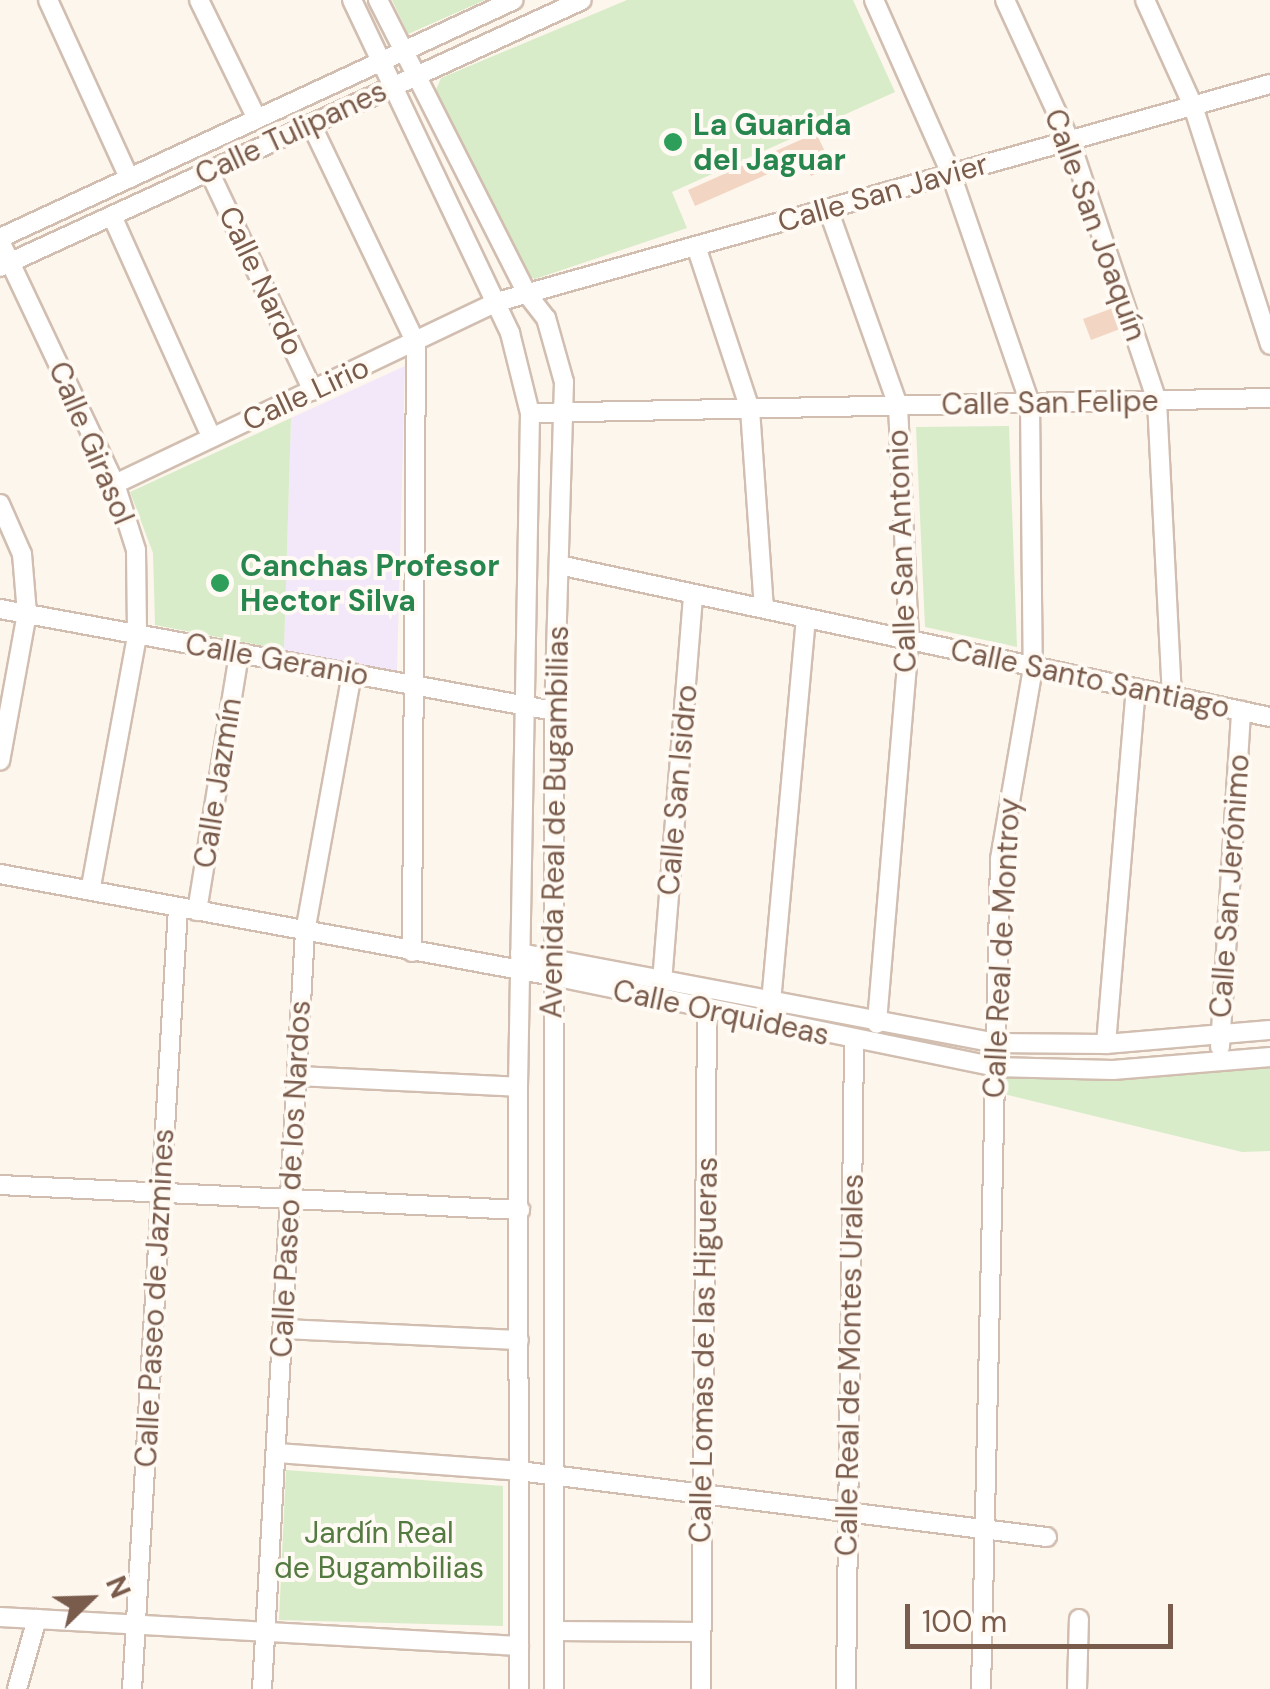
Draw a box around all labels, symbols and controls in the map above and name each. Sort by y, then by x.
street label: Calle Tulipanes [190,73,392,193]
street label: Calle San Joaquín [1036,104,1154,346]
place label: La Guarida del Jaguar [693,107,851,178]
marker: La Guarida del Jaguar [662,131,684,153]
street label: Calle San Javier [774,146,992,240]
street label: Calle Nardo [211,201,311,361]
street label: Calle Lirio [237,349,375,439]
street label: Calle Girasol [41,356,141,530]
street label: Calle San Felipe [941,383,1159,423]
street label: Calle San Antonio [880,429,924,673]
place label: Canchas Profesor Hector Silva [240,548,499,618]
marker: Canchas Profesor Hector Silva [209,572,231,594]
street label: Avenida Real de Bugambilias [534,625,576,1019]
street label: Calle Geranio [182,626,372,694]
street label: Calle Santo Santiago [947,632,1233,726]
street label: Calle San Isidro [651,683,705,897]
street label: Calle Jazmín [187,695,249,871]
street label: Calle San Jerónimo [1203,753,1257,1019]
street label: Calle Real de Montroy [976,797,1028,1099]
street label: Calle Orquideas [609,972,833,1054]
street label: Calle Paseo de los Nardos [264,999,318,1359]
street label: Calle Paseo de Jazmines [128,1128,182,1468]
street label: Calle Lomas de las Higueras [683,1157,725,1543]
street label: Calle Real de Montes Urales [829,1173,871,1557]
park label: Jardín Real de Bugambilias [274,1515,484,1586]
north arrow [40,1549,140,1649]
text: N [97,1570,139,1604]
scale bar [910,1584,1178,1646]
text: 100 m [922,1602,1007,1641]

